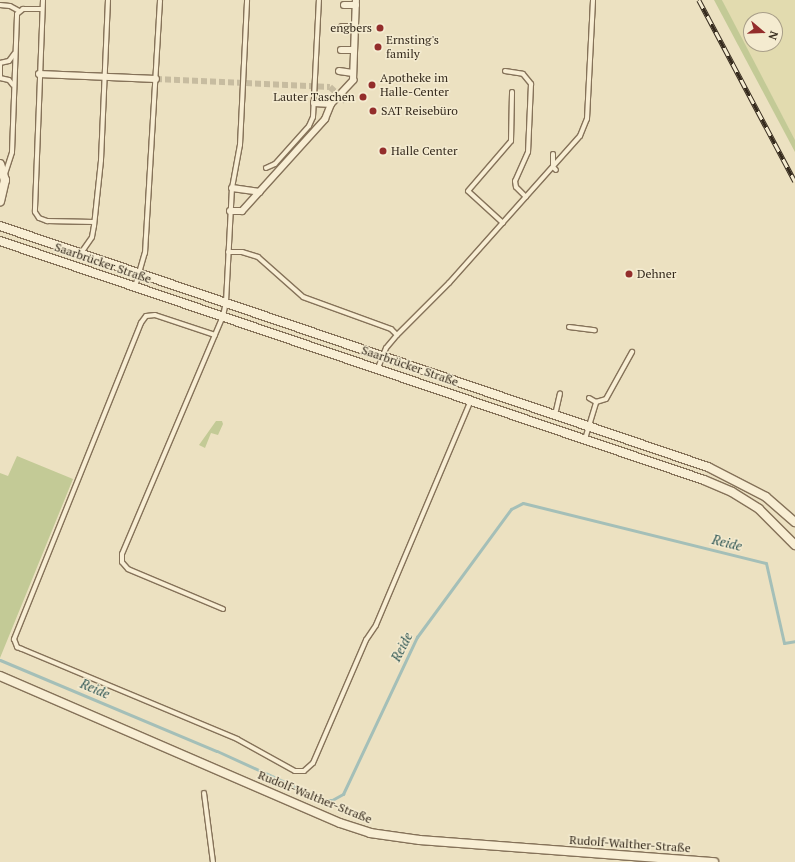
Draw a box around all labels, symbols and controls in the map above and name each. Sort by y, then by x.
north arrow [743,12,783,52]
place label: engbers [330,21,372,35]
marker: engbers [375,23,385,33]
text: N [765,29,781,42]
place label: Ernsting's family [386,33,439,61]
marker: Ernsting's family [373,42,383,52]
place label: Apotheke im Halle-Center [380,71,449,99]
marker: Apotheke im Halle-Center [367,80,377,90]
place label: Lauter Taschen [273,90,355,104]
marker: Lauter Taschen [358,92,368,102]
place label: SAT Reisebüro [381,104,458,118]
marker: SAT Reisebüro [368,106,378,116]
place label: Halle Center [391,144,458,158]
marker: Halle Center [378,146,388,156]
street label: Saarbrücker Straße [53,240,153,286]
place label: Dehner [637,267,676,281]
marker: Dehner [624,269,634,279]
street label: Saarbrücker Straße [360,343,460,389]
water label: Reide [710,532,744,554]
water label: Reide [388,630,416,664]
water label: Reide [78,676,112,702]
street label: Rudolf-Walther-Straße [256,768,374,826]
street label: Rudolf-Walther-Straße [569,833,691,855]

